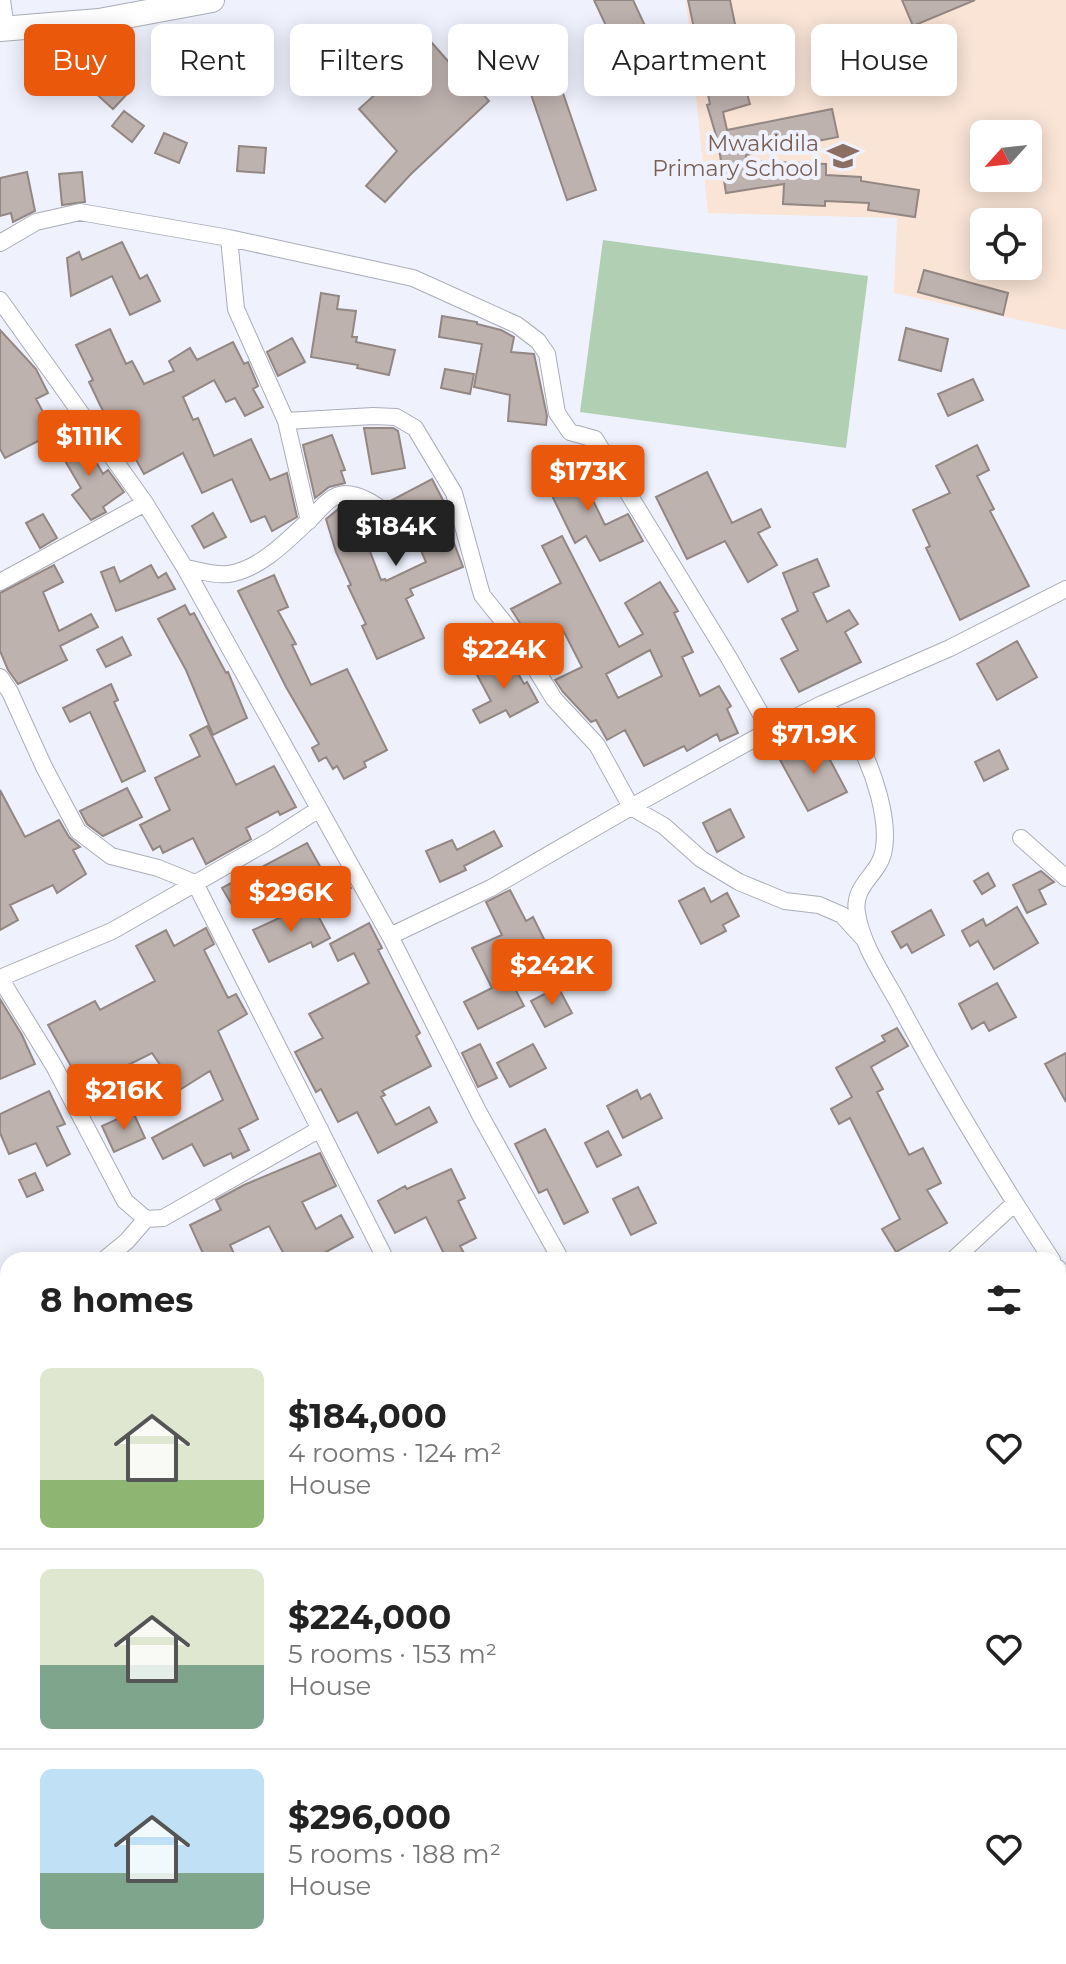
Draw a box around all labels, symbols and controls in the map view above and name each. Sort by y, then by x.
chip: Buy [24,24,135,96]
chip: Rent [151,24,274,96]
chip: Filters [290,24,432,96]
chip: New [448,24,568,96]
chip: Apartment [584,24,795,96]
chip: House [811,24,957,96]
north arrow [970,120,1042,192]
map controls [970,120,1042,280]
place label: Mwakidila Primary School [652,130,819,182]
school or university icon: Mwakidila Primary School [826,139,860,173]
button: locate [970,208,1042,280]
pin: $111K [33,410,145,478]
text: $111K [56,420,122,452]
pin: $173K [532,445,644,513]
text: $173K [549,455,627,487]
pin: $184K [340,500,452,568]
text: $184K [356,510,436,542]
pin: $224K [448,623,560,691]
text: $224K [462,633,546,665]
pin: $71.9K [749,708,879,776]
text: $71.9K [771,718,857,750]
pin: $296K [235,866,347,934]
text: $296K [249,876,333,908]
pin: $242K [496,939,608,1007]
text: $242K [510,949,594,981]
pin: $216K [68,1064,180,1132]
text: $216K [85,1074,163,1106]
icon: filters [982,1278,1026,1322]
text: 8 homes [40,1279,193,1321]
text: $184,000 [288,1395,447,1437]
icon: home [104,1400,200,1496]
icon: heart [982,1426,1026,1470]
text: 4 rooms · 124 m² [288,1437,501,1469]
text: House [288,1469,371,1501]
text: $224,000 [288,1596,451,1638]
icon: home [104,1601,200,1697]
icon: heart [982,1627,1026,1671]
text: 5 rooms · 153 m² [288,1638,497,1670]
text: House [288,1670,371,1702]
text: $296,000 [288,1796,451,1838]
icon: home [104,1801,200,1897]
icon: heart [982,1827,1026,1871]
text: 5 rooms · 188 m² [288,1838,501,1870]
text: House [288,1870,371,1902]

